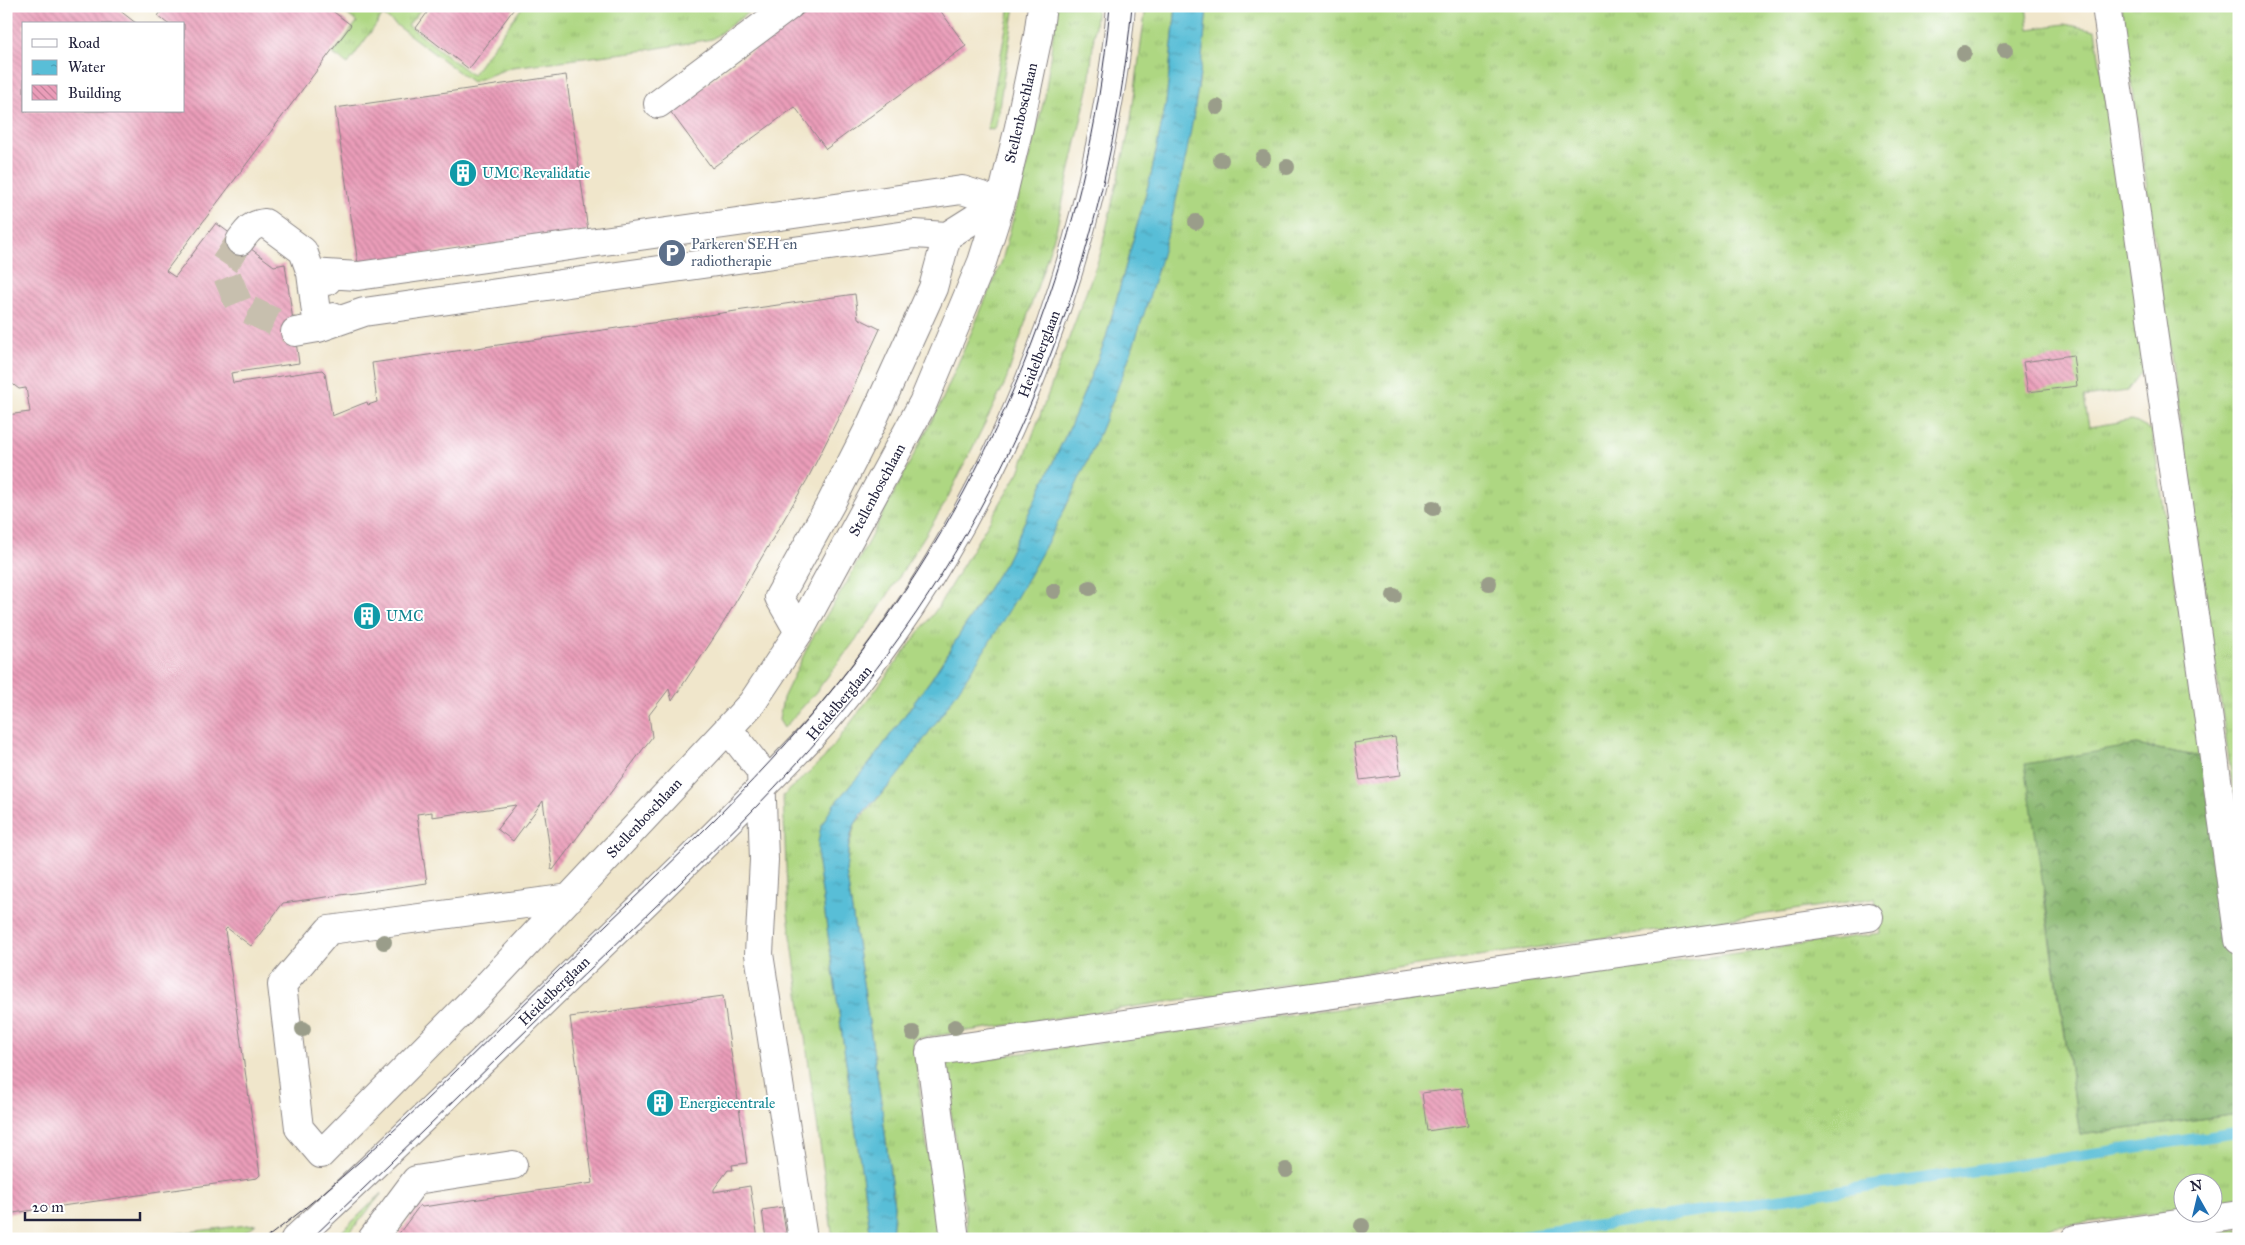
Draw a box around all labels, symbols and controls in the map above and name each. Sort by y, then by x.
legend [22,22,185,112]
text: Road [68,34,100,52]
text: Water [68,58,105,76]
street label: Stellenboschlaan [1001,61,1041,165]
text: Building [68,84,122,102]
building icon: UMC Revalidatie [448,158,478,188]
place label: UMC Revalidatie [482,164,590,182]
place label: Parkeren SEH en radiotherapie [691,235,797,270]
parking icon: Parkeren SEH en radiotherapie [657,238,687,268]
street label: Heidelberglaan [1014,308,1064,400]
street label: Stellenboschlaan [845,441,909,539]
building icon: UMC [352,601,382,631]
place label: UMC [386,607,423,625]
street label: Heidelberglaan [803,662,875,744]
street label: Stellenboschlaan [602,774,686,862]
street label: Heidelberglaan [515,953,593,1029]
building icon: Energiecentrale [645,1088,675,1118]
place label: Energiecentrale [679,1094,775,1112]
north arrow [2172,1172,2222,1222]
text: N [2189,1176,2203,1195]
scale bar [25,1190,140,1222]
text: 20 m [32,1198,64,1216]

